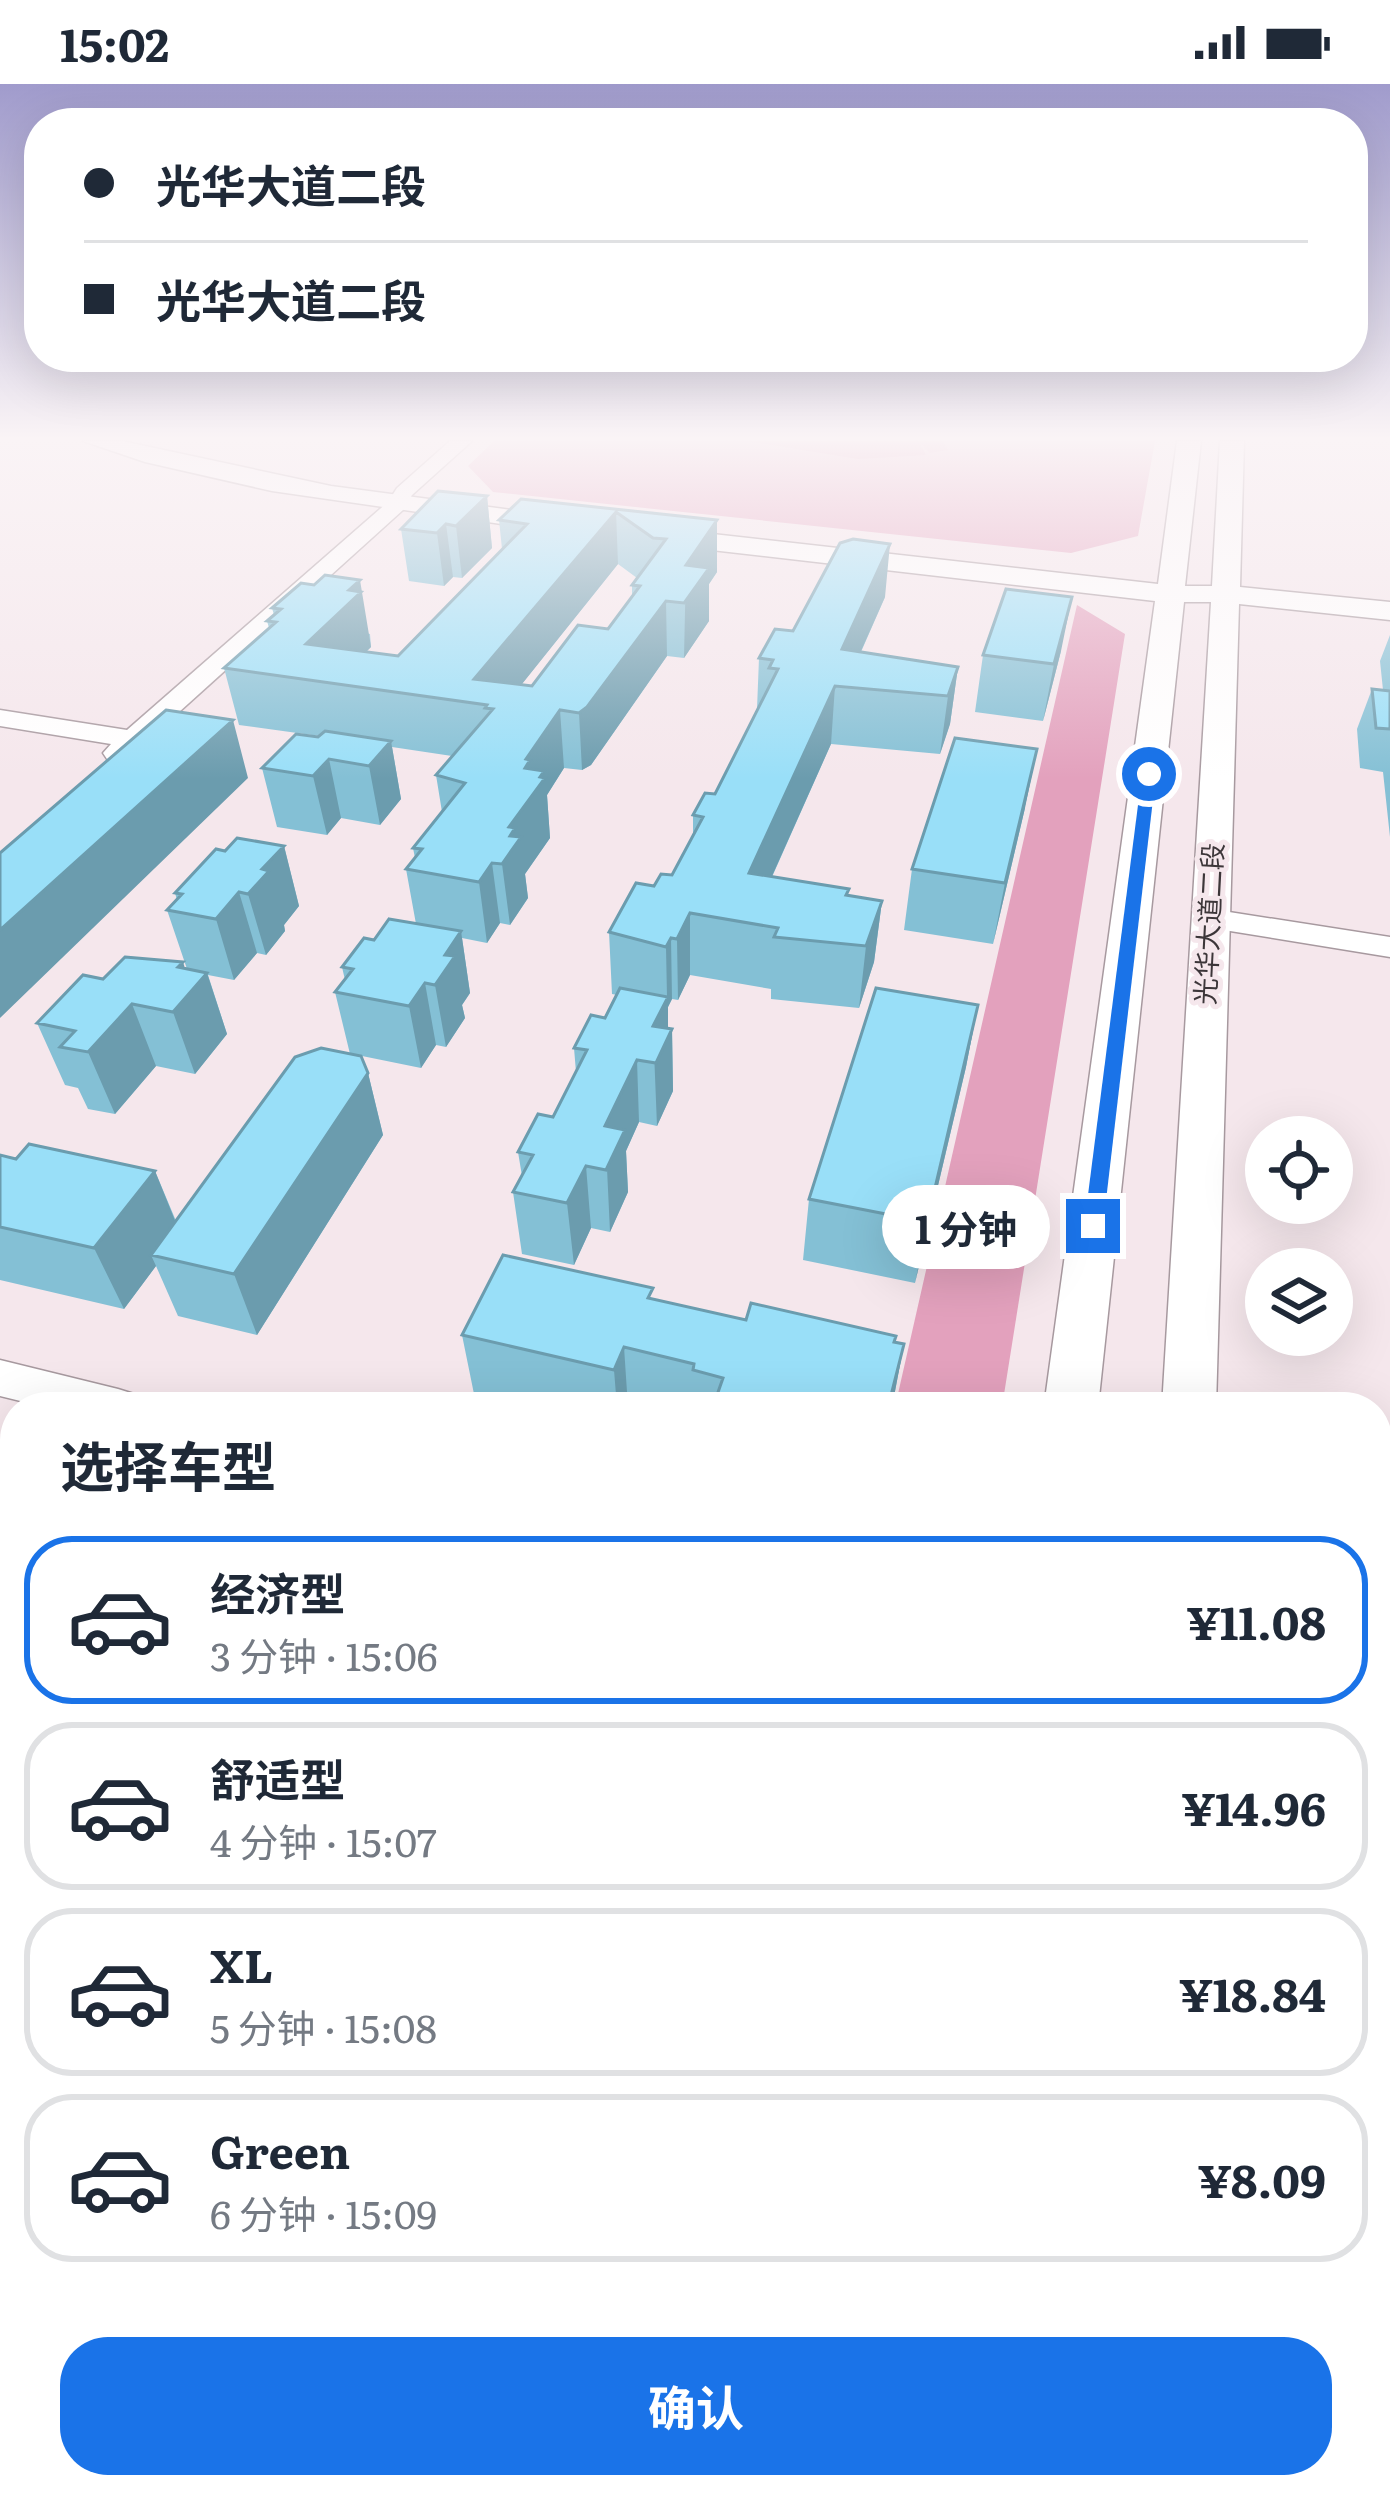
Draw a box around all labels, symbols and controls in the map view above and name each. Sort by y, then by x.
text: 15:02 [60,9,169,76]
text: 光华大道二段 [156,150,426,217]
text: 光华大道二段 [156,265,426,332]
route start [1122,747,1176,801]
street label: 光华大道二段 [1183,842,1231,1006]
map controls [1245,1116,1353,1356]
button: locate [1245,1116,1353,1224]
callout: 1 分钟 [883,1184,1051,1268]
text: 1 分钟 [915,1198,1017,1256]
route end [1066,1199,1120,1253]
button: layers [1245,1248,1353,1356]
text: 选择车型 [60,1423,276,1504]
text: 经济型 [210,1558,345,1625]
icon: car [66,1566,174,1674]
text: ¥11.08 [1186,1587,1326,1654]
text: 3 分钟 · 15:06 [210,1625,438,1683]
text: 舒适型 [210,1744,345,1811]
icon: car [66,1752,174,1860]
text: ¥14.96 [1181,1773,1326,1840]
text: 4 分钟 · 15:07 [210,1811,437,1869]
text: XL [210,1930,273,1997]
icon: car [66,1938,174,2046]
text: ¥18.84 [1179,1959,1326,2026]
text: 5 分钟 · 15:08 [210,1997,437,2055]
text: Green [210,2116,350,2183]
icon: car [66,2124,174,2232]
text: ¥8.09 [1197,2145,1326,2212]
text: 6 分钟 · 15:09 [210,2183,437,2241]
button: 确认 [60,2337,1332,2475]

